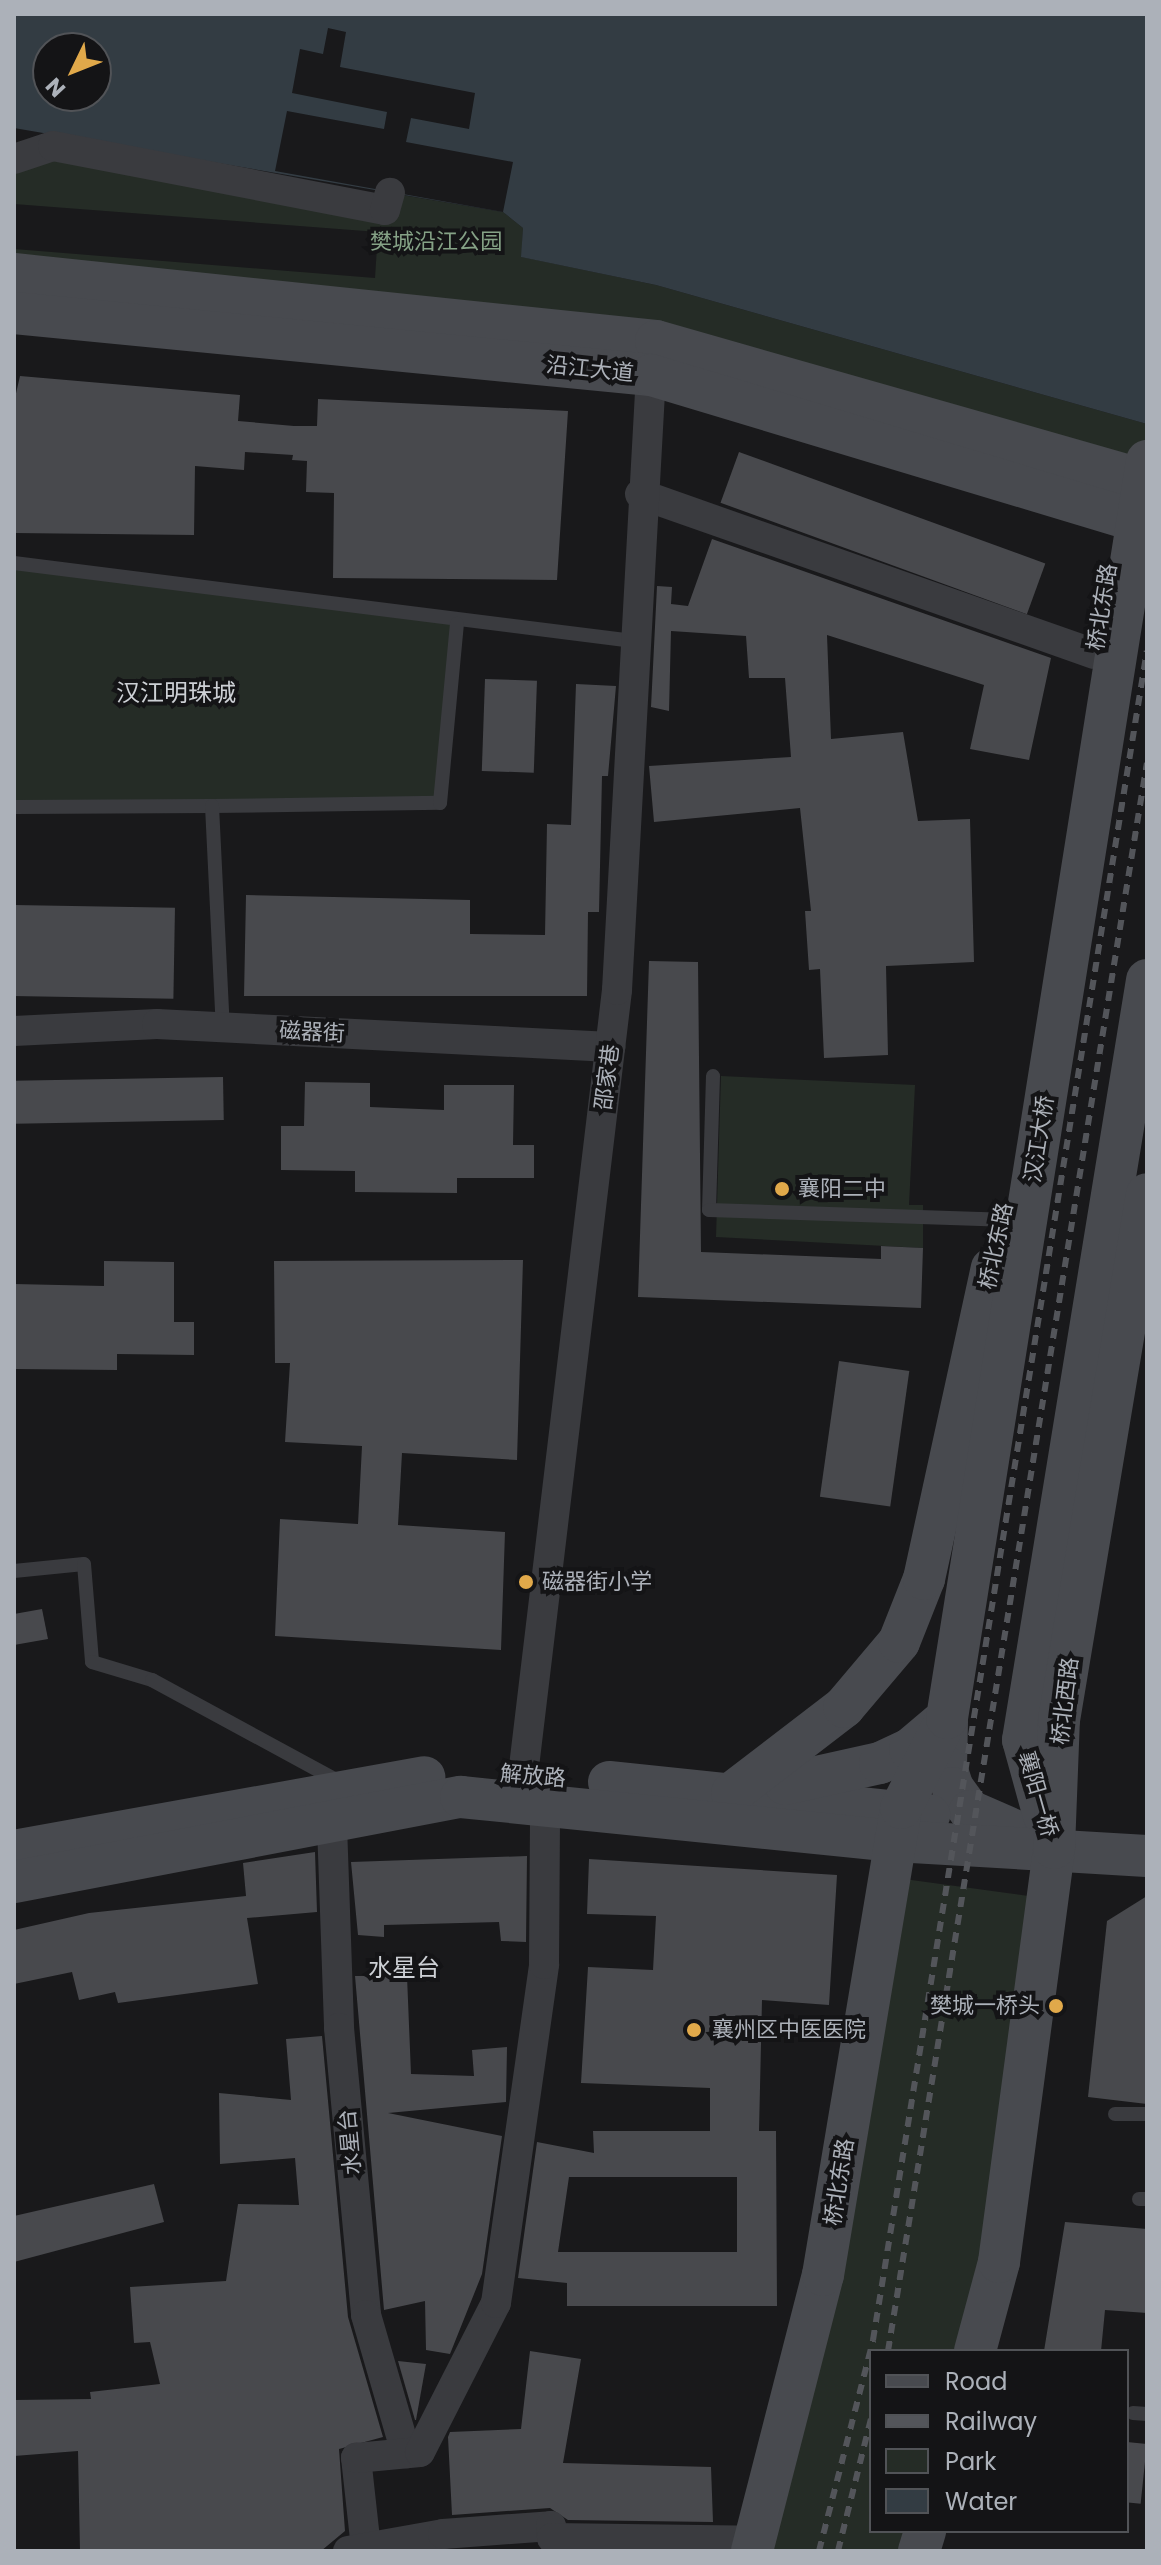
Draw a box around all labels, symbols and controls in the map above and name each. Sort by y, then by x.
north arrow [32,32,112,112]
text: N [39,71,73,104]
park label: 樊城沿江公园 [370,229,502,255]
street label: 沿江大道 [545,351,635,387]
street label: 桥北东路 [1082,561,1122,653]
district label: 汉江明珠城 [116,679,236,707]
street label: 磁器街 [278,1017,346,1047]
street label: 邵家巷 [590,1043,624,1111]
street label: 汉江大桥 [1019,1093,1059,1185]
place label: 襄阳二中 [798,1176,886,1202]
marker: 襄阳二中 [773,1180,791,1198]
street label: 桥北东路 [974,1200,1018,1292]
place label: 磁器街小学 [542,1569,652,1595]
marker: 磁器街小学 [517,1573,535,1591]
street label: 桥北西路 [1047,1656,1083,1746]
street label: 襄阳一桥 [1013,1748,1063,1840]
street label: 解放路 [499,1760,567,1792]
district label: 水星台 [368,1954,440,1982]
place label: 樊城一桥头 [930,1993,1040,2019]
marker: 樊城一桥头 [1047,1997,1065,2015]
place label: 襄州区中医医院 [712,2017,866,2043]
marker: 襄州区中医医院 [683,2019,705,2041]
street label: 水星台 [334,2108,366,2176]
street label: 桥北东路 [819,2136,859,2228]
legend [869,2349,1129,2533]
text: Road [945,2365,1007,2398]
text: Railway [945,2405,1037,2438]
text: Park [945,2445,996,2478]
text: Water [945,2485,1017,2518]

